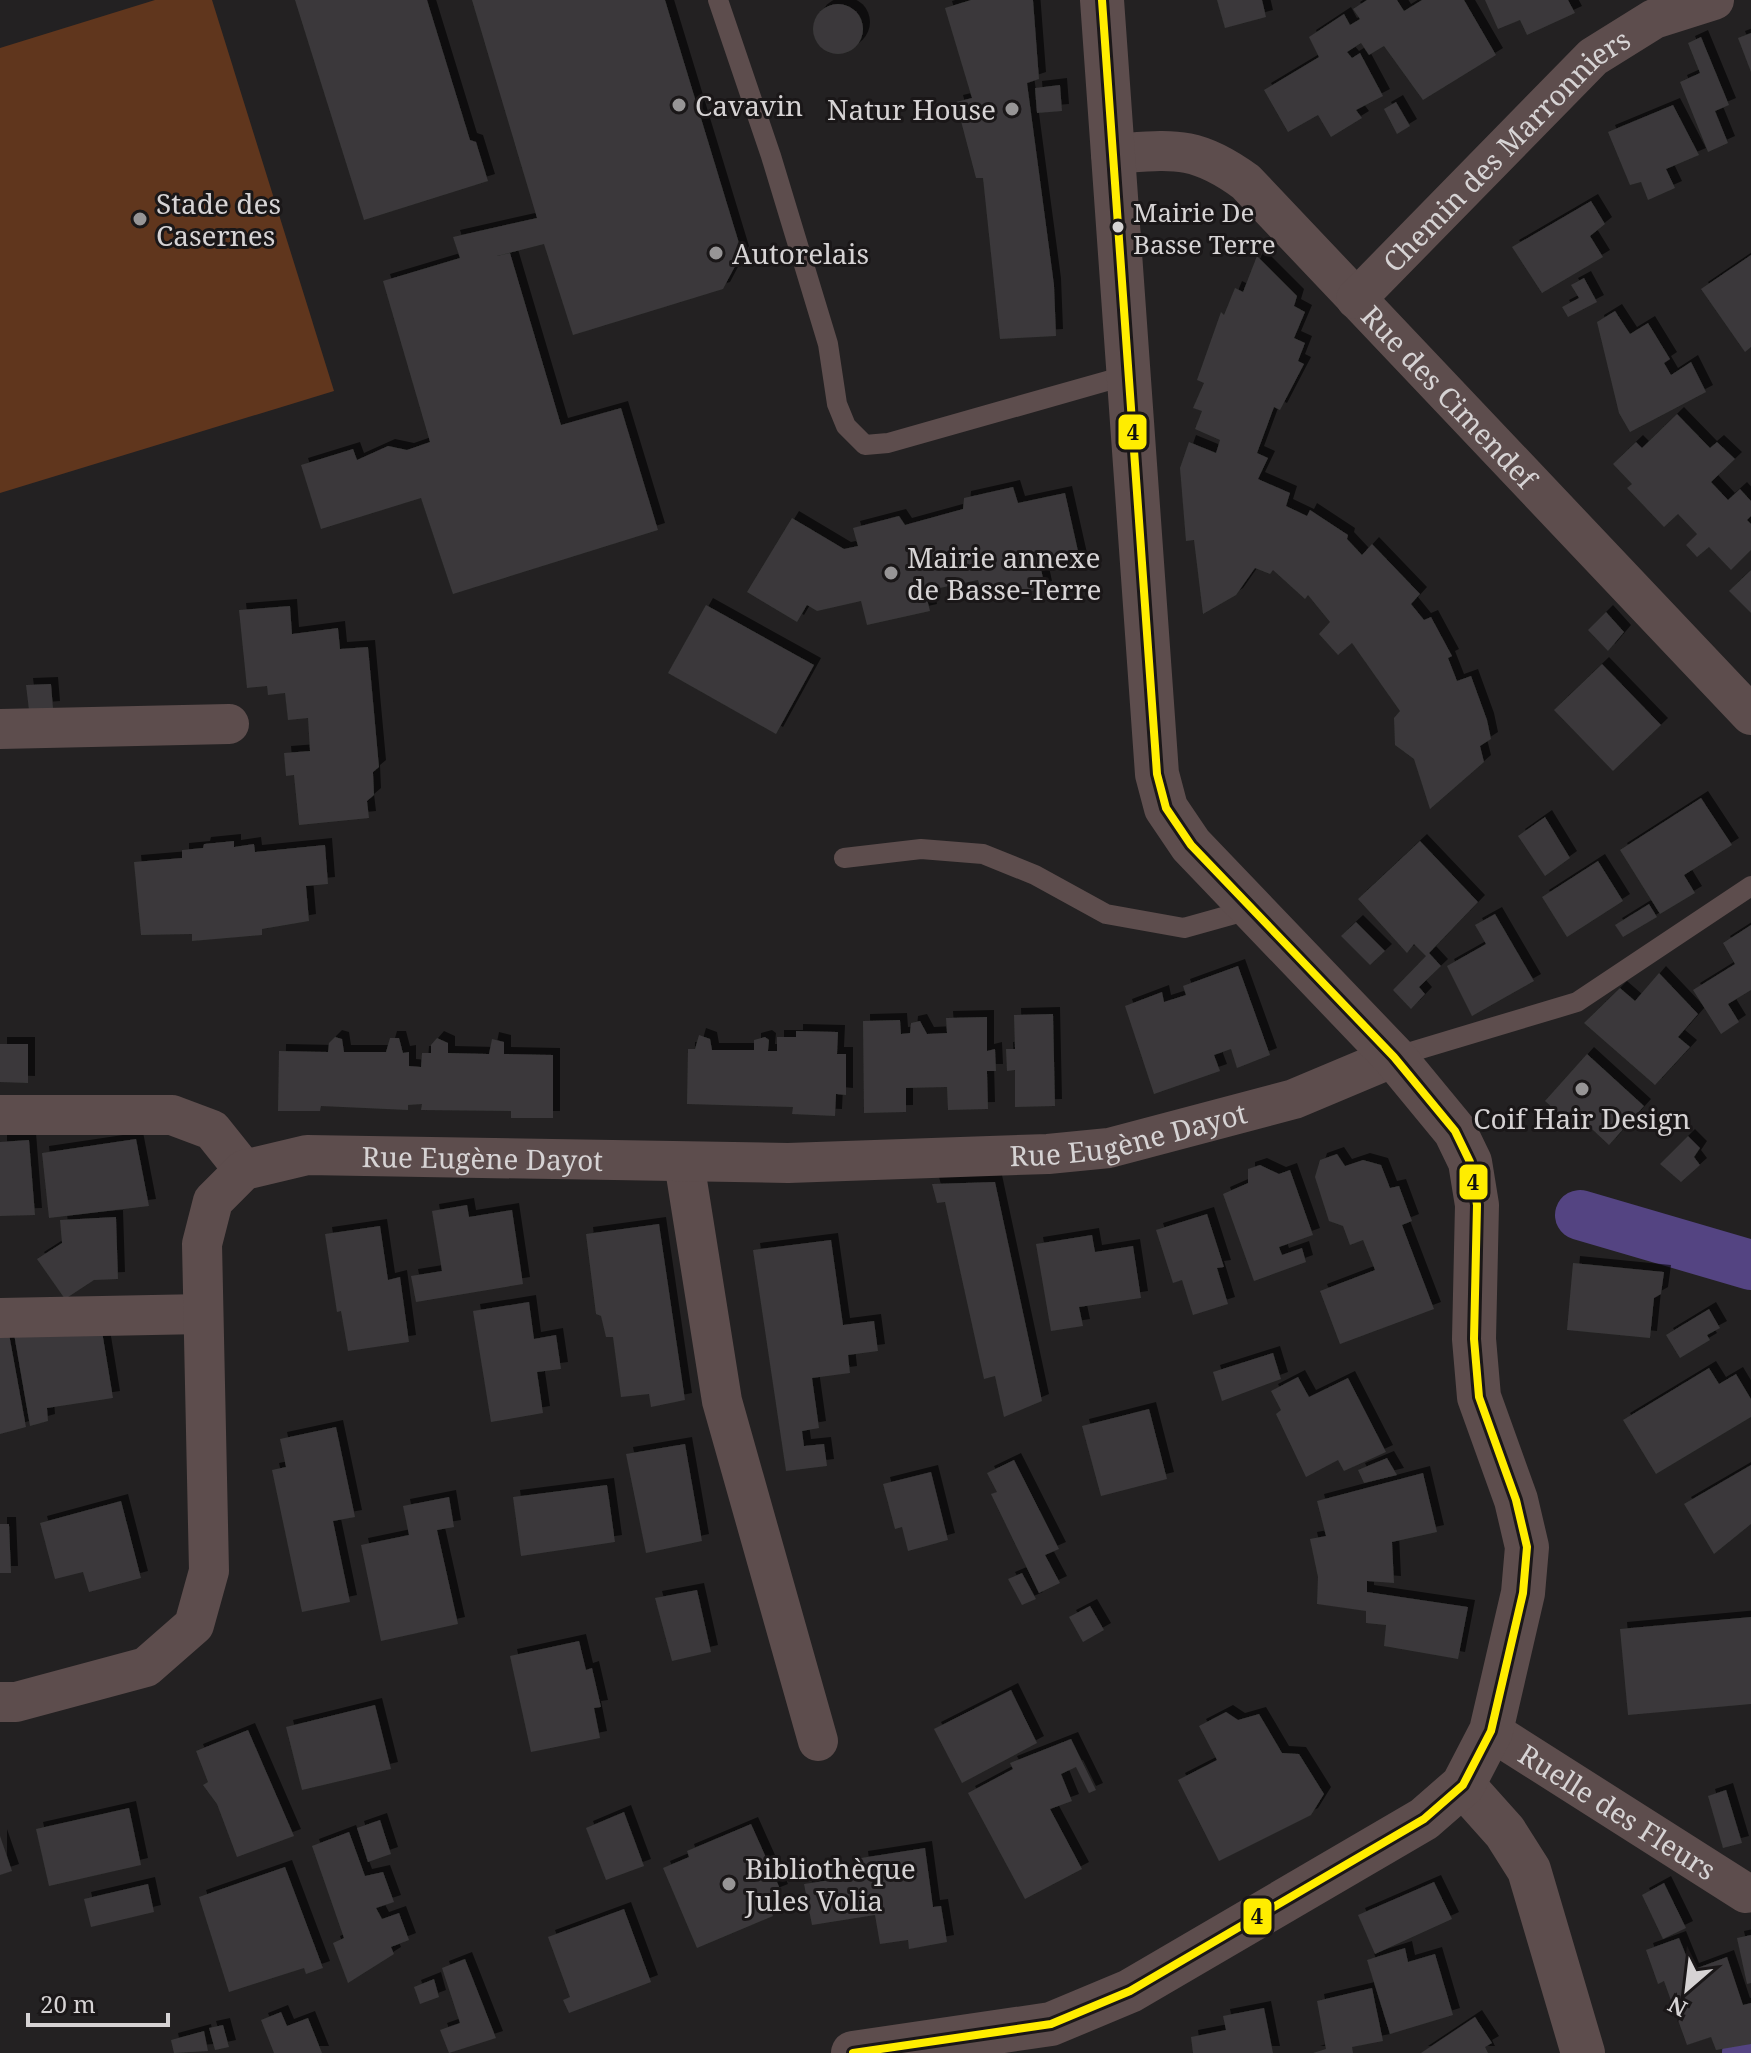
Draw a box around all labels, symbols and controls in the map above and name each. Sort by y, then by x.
street label: Chemin des Marronniers [1374,20,1637,280]
place label: Cavavin [695,86,803,124]
place label: Natur House [827,90,996,128]
marker: Cavavin [670,96,688,114]
marker: Natur House [1003,100,1021,118]
place label: Stade des Casernes [156,184,281,254]
place label: Mairie De Basse Terre [1133,194,1276,262]
marker: Stade des Casernes [131,210,149,228]
marker: Mairie De Basse Terre [1110,219,1126,235]
place label: Autorelais [732,234,869,272]
marker: Autorelais [707,244,725,262]
street label: Rue des Cimendef [1353,297,1547,498]
line badge: 4 [1117,413,1148,451]
text: 4 [1127,416,1139,446]
place label: Mairie annexe de Basse-Terre [907,538,1102,608]
marker: Mairie annexe de Basse-Terre [882,564,900,582]
marker: Coif Hair Design [1573,1080,1591,1098]
street label: Rue Eugène Dayot [1009,1093,1251,1174]
place label: Coif Hair Design [1473,1099,1691,1137]
street label: Rue Eugène Dayot [361,1137,604,1179]
line badge: 4 [1458,1163,1489,1201]
text: 4 [1467,1166,1479,1196]
street label: Ruelle des Fleurs [1512,1735,1723,1888]
place label: Bibliothèque Jules Volia [744,1849,916,1919]
marker: Bibliothèque Jules Volia [720,1875,738,1893]
line badge: 4 [1242,1897,1273,1936]
text: 4 [1251,1900,1263,1930]
north arrow [1647,1949,1727,2029]
scale bar [28,1977,168,2027]
text: 20 m [40,1987,96,2020]
text: N [1662,1990,1692,2025]

